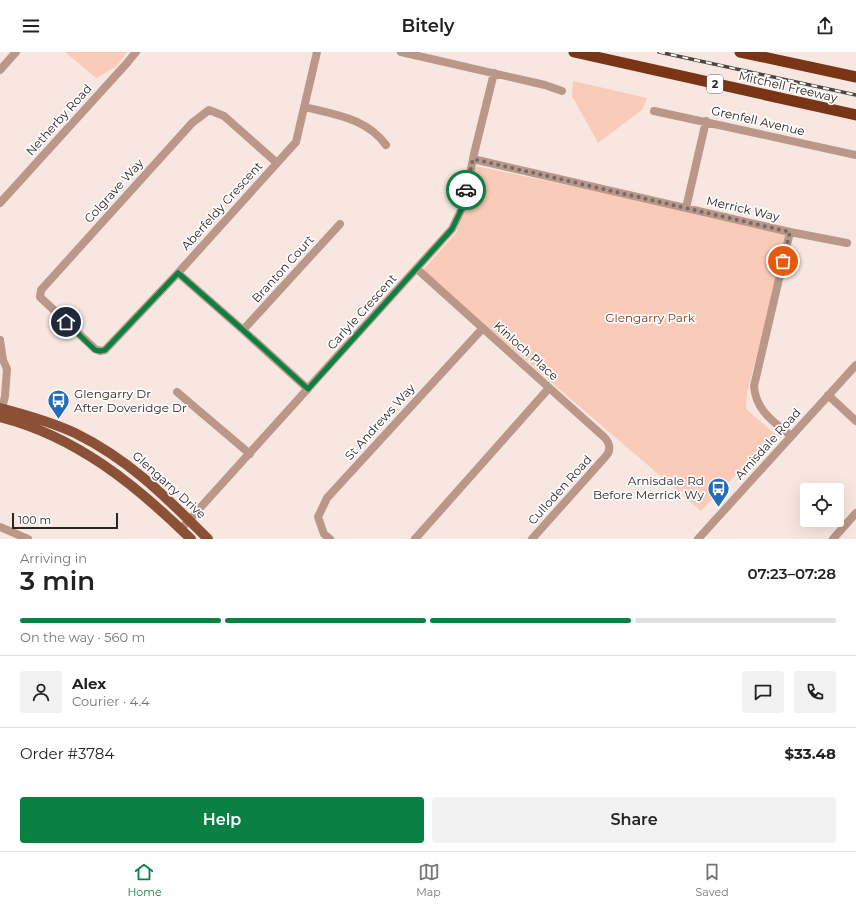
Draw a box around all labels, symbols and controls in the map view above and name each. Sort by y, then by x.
icon: menu [20,15,42,37]
text: Bitely [401,15,455,37]
icon: share [814,15,836,37]
street label: Mitchell Freeway [737,68,840,105]
road number: 2 [707,75,723,93]
street label: Netherby Road [23,81,95,158]
street label: Grenfell Avenue [710,102,806,139]
street label: Colgrave Way [81,155,147,226]
street label: Aberfeldy Crescent [178,158,265,253]
courier [446,170,486,210]
icon: car [455,179,477,201]
street label: Merrick Way [705,193,782,224]
street label: Branton Court [248,232,317,306]
pin [766,244,800,278]
icon: bag [772,250,794,272]
street label: Carlyle Crescent [324,271,400,353]
pin [49,305,83,339]
park label: Glengarry Park [605,310,696,325]
icon: home [55,311,77,333]
street label: Kinloch Place [491,318,562,383]
street label: St Andrews Way [341,380,418,463]
place label: Glengarry Dr After Doveridge Dr [74,386,187,415]
bus stop icon: Glengarry Dr After Doveridge Dr [46,388,72,421]
street label: Arnisdale Road [732,405,804,482]
street label: Glengarry Drive [129,448,209,522]
street label: Culloden Road [524,452,595,528]
place label: Arnisdale Rd Before Merrick Wy [593,473,704,502]
bus stop icon: Arnisdale Rd Before Merrick Wy [706,475,732,508]
map controls [800,483,844,527]
button: locate [800,483,844,527]
scale bar [12,511,118,530]
text: 100 m [18,513,51,527]
text: Arriving in [20,550,87,566]
text: 07:23–07:28 [747,564,836,583]
text: 3 min [20,565,95,597]
text: On the way · 560 m [20,629,145,645]
button: person [20,671,62,713]
button: chat [742,671,784,713]
button: phone [794,671,836,713]
text: Alex [72,674,106,693]
text: Courier · 4.4 [72,693,150,709]
text: Order #3784 [20,744,114,763]
text: $33.48 [784,744,836,763]
button: Help [20,797,424,843]
button: Share [432,797,836,843]
tab: Home [127,861,162,899]
tab: Map [416,861,441,899]
tab: Saved [696,861,729,899]

